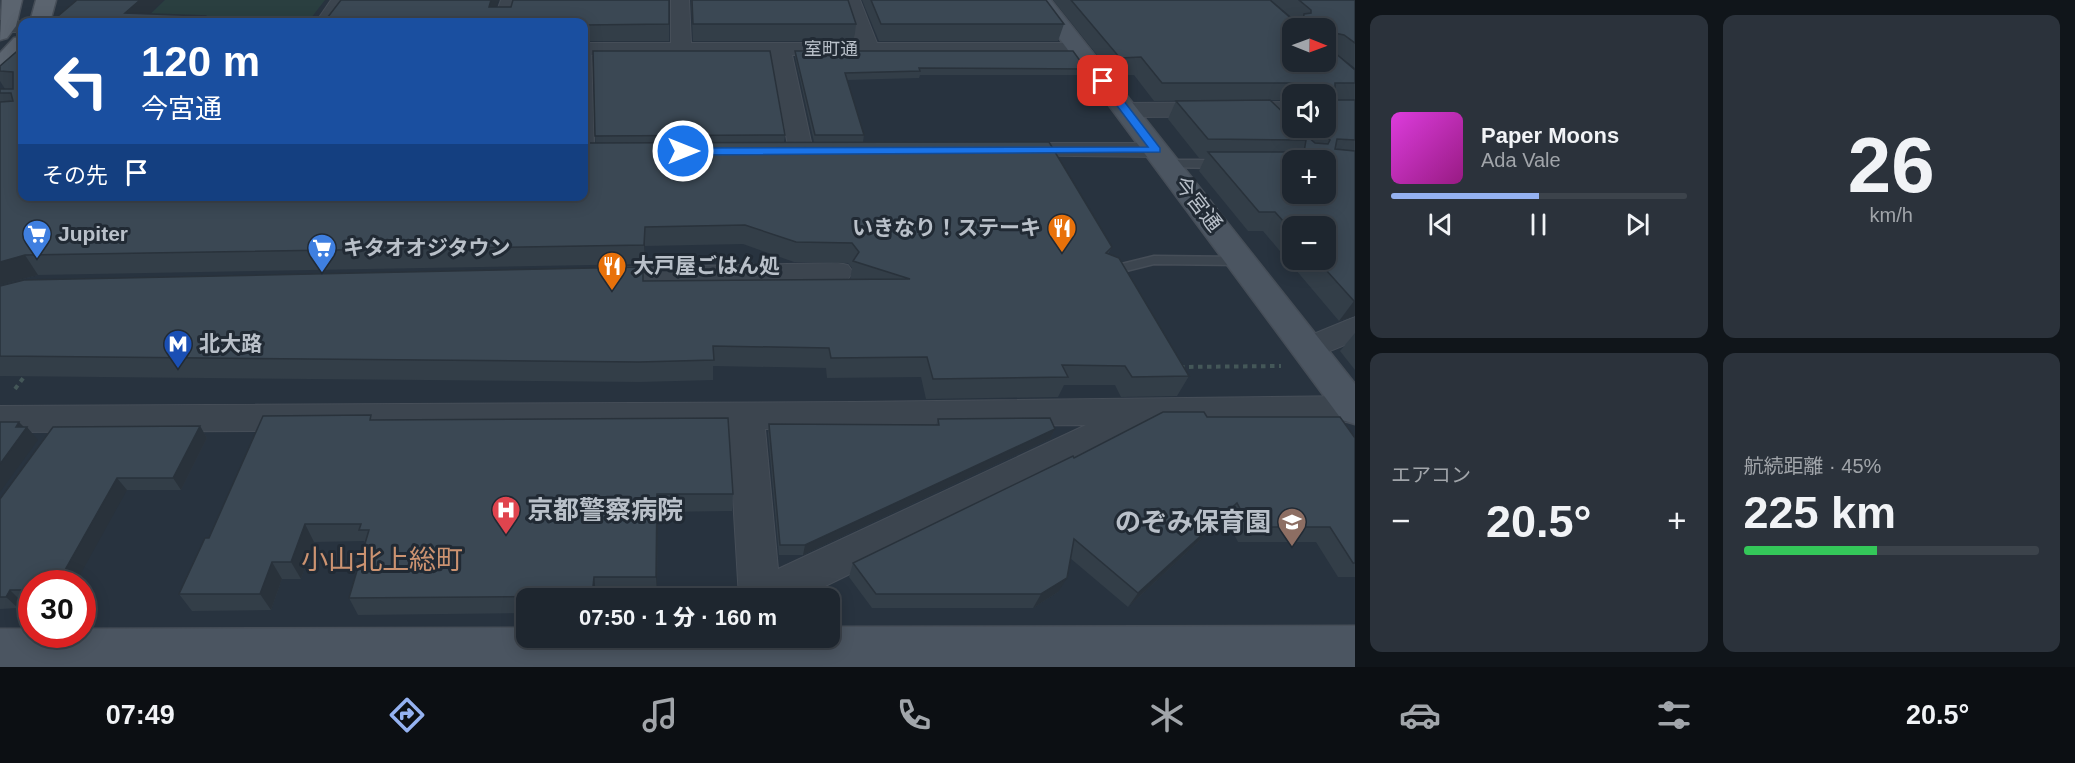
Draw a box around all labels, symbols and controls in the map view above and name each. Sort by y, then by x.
north arrow [1282,18,1336,72]
map controls [1282,18,1336,270]
text: 120 m [141,38,260,85]
street label: 室町通 [804,39,858,59]
icon: left [42,42,120,120]
pin [1077,55,1128,106]
icon: arrive [1086,64,1119,97]
button: sound [1282,84,1336,138]
text: 今宮通 [141,94,222,124]
position arrow [651,119,715,183]
text: 26 [1848,121,1935,209]
text: Paper Moons [1481,123,1619,148]
text: Ada Vale [1481,149,1561,171]
button: + [1282,150,1336,204]
icon: arrive [120,156,153,189]
text: その先 [42,163,108,188]
street label: 今宮通 [1170,172,1227,236]
text: km/h [1870,204,1913,226]
icon: previous [1424,208,1457,241]
icon: pause [1522,208,1555,241]
icon: next [1621,208,1654,241]
restaurant icon: いきなり！ステーキ [1046,212,1078,254]
place label: いきなり！ステーキ [852,216,1041,239]
button: − [1282,216,1336,270]
supermarket icon: Jupiter [21,218,53,260]
place label: Jupiter [58,222,128,245]
supermarket icon: キタオオジタウン [306,232,338,274]
place label: キタオオジタウン [343,236,511,259]
restaurant icon: 大戸屋ごはん処 [596,250,628,292]
place label: 大戸屋ごはん処 [633,254,780,277]
metro station icon: 北大路 [162,328,194,370]
place label: 北大路 [199,332,262,355]
text: 航続距離 · 45% [1744,455,1881,477]
text: エアコン [1391,464,1471,486]
text: 225 km [1744,487,1896,538]
hospital icon: 京都警察病院 [490,494,522,536]
place label: 京都警察病院 [527,495,683,525]
text: 20.5° [1486,496,1592,547]
text: − [1391,502,1410,539]
text: + [1667,502,1687,539]
school or university icon: のぞみ保育園 [1276,506,1308,548]
place label: のぞみ保育園 [1115,507,1271,537]
district label: 小山北上総町 [301,545,463,575]
speed limit sign: 30 [18,570,96,648]
text: 07:50 · 1 分 · 160 m [579,605,777,630]
icon: directions [386,694,428,736]
icon: music [639,694,681,736]
icon: phone [893,694,935,736]
icon: climate [1146,694,1188,736]
icon: car [1399,694,1441,736]
icon: filters [1653,694,1695,736]
text: 07:49 [106,700,175,730]
text: 20.5° [1906,700,1969,730]

